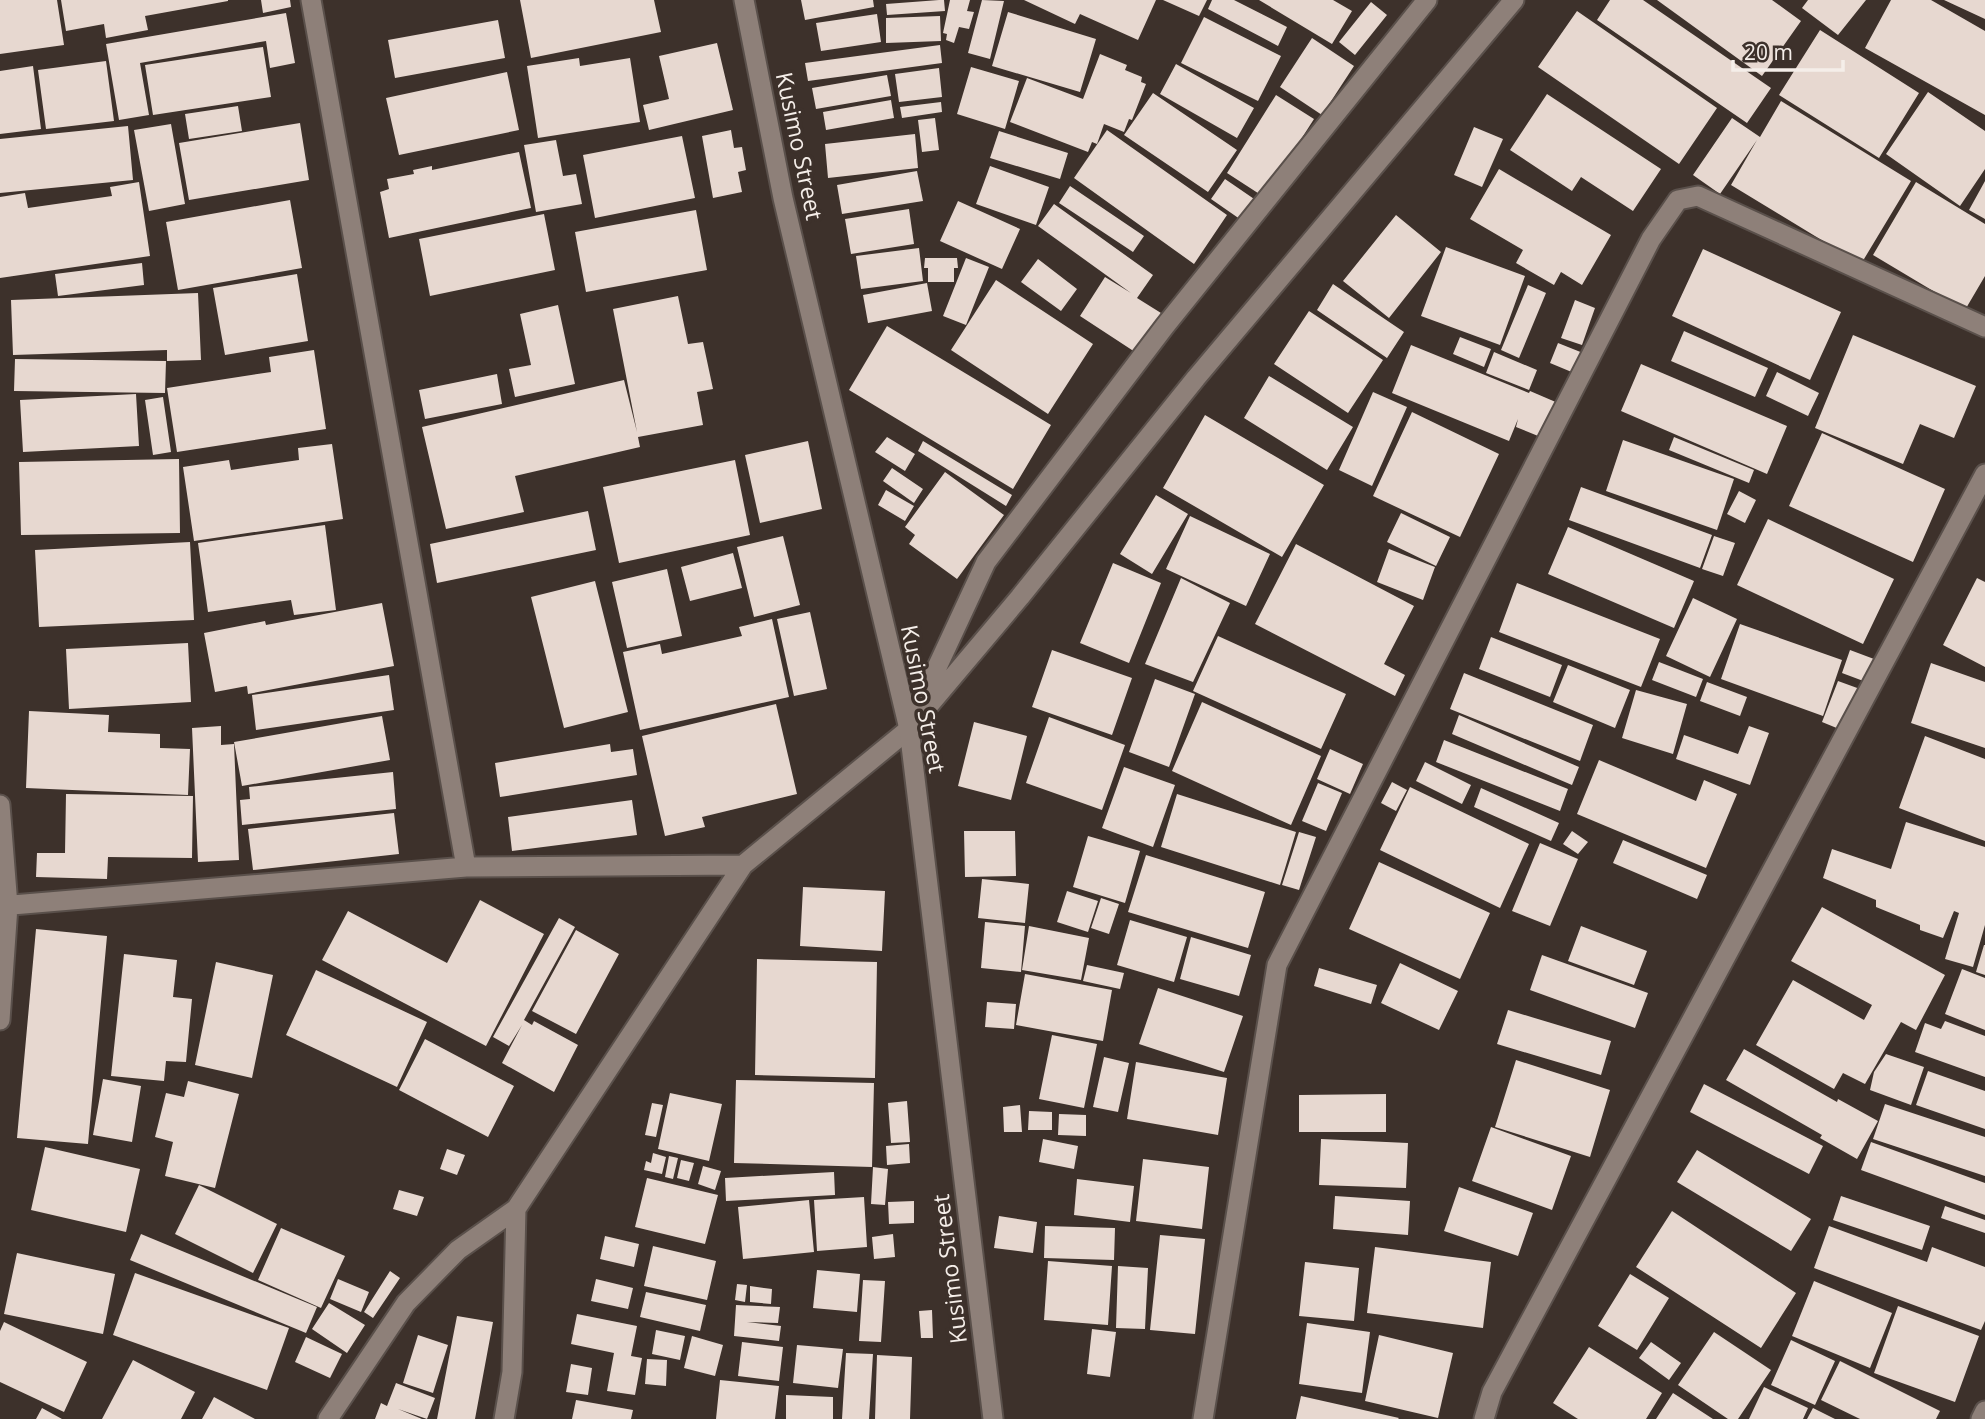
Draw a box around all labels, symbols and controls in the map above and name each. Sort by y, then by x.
scale bar [1733,28,1843,72]
text: 20 m [1744,38,1793,66]
street label: Kusimo Street [769,69,831,223]
street label: Kusimo Street [894,622,954,776]
street label: Kusimo Street [924,1193,974,1346]

